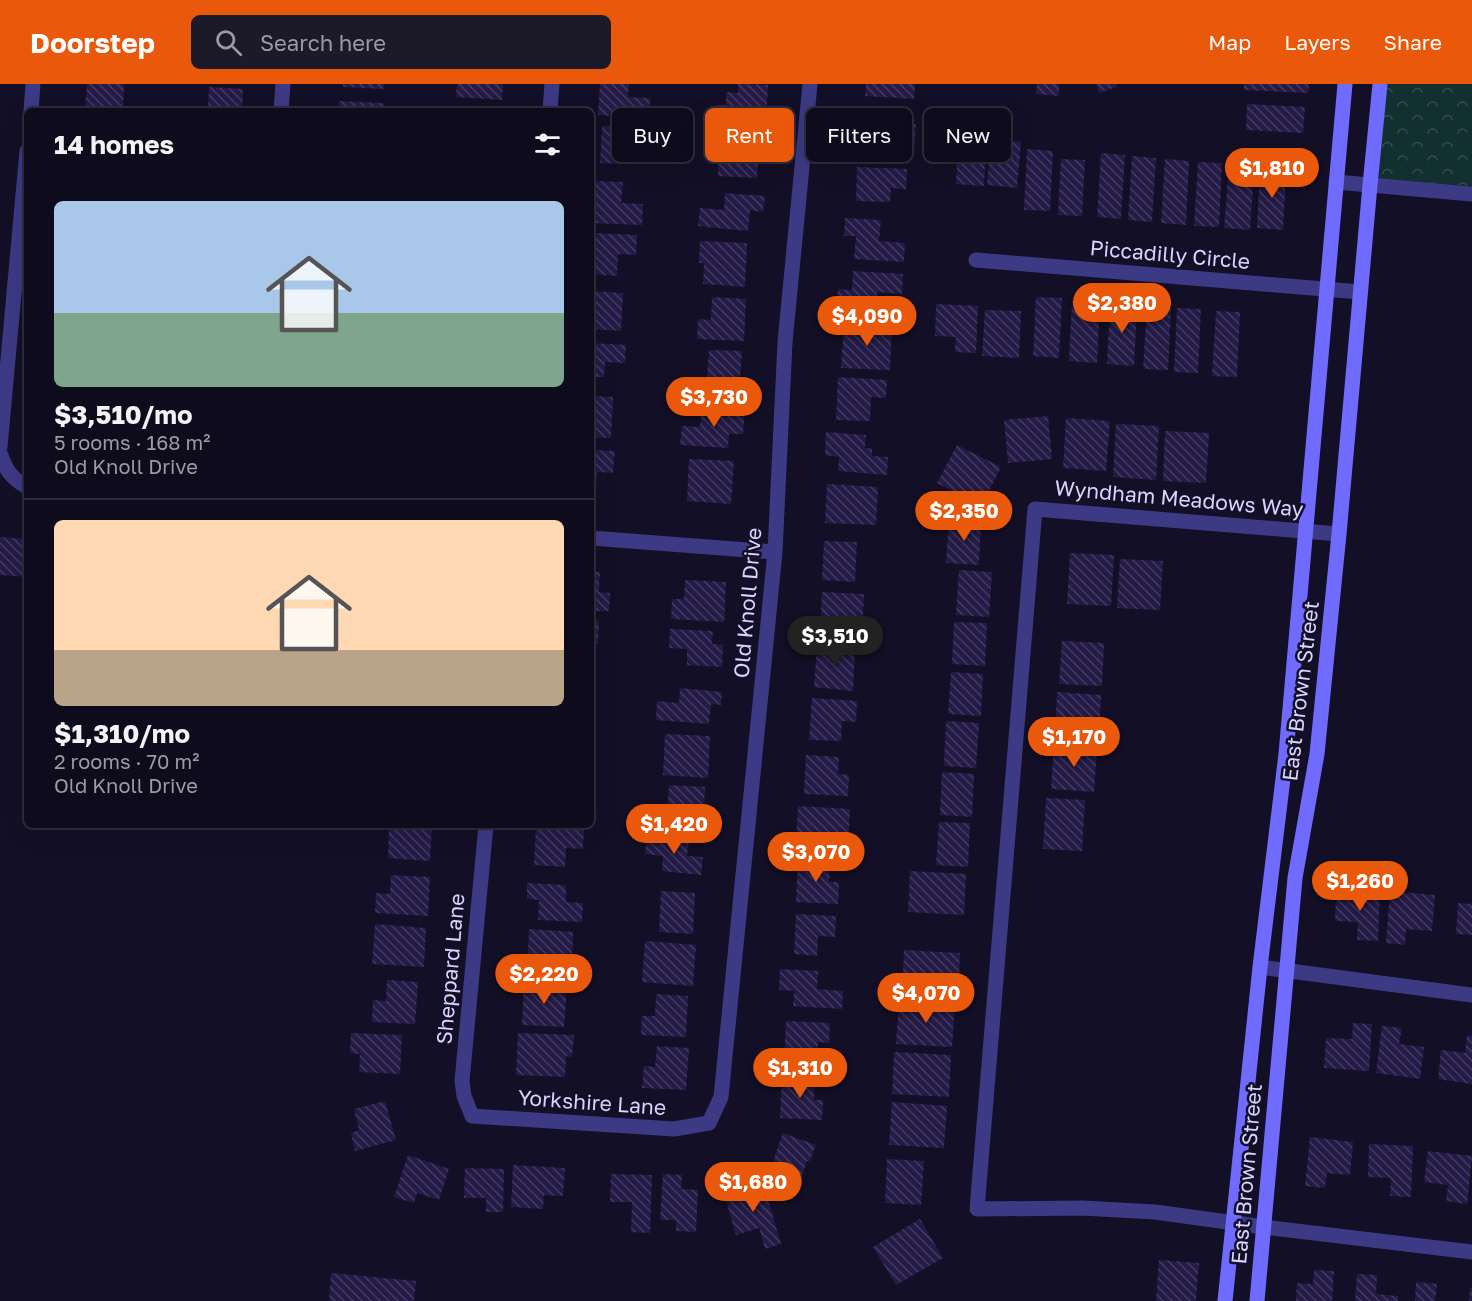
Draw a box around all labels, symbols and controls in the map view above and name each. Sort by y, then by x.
search box [191,15,611,69]
text: Doorstep [30,26,155,59]
icon: search [212,26,245,59]
text: Search here [260,29,386,56]
text: Map [1208,29,1251,55]
text: Layers [1284,29,1351,55]
text: Share [1384,29,1442,55]
chip: Buy [612,108,693,162]
chip: Rent [705,108,794,162]
chip: Filters [806,108,912,162]
chip: New [924,108,1011,162]
icon: filters [531,128,564,161]
text: 14 homes [54,129,174,160]
pin: $1,810 [1223,148,1321,199]
text: $1,810 [1239,155,1305,179]
street label: Piccadilly Circle [1089,234,1251,274]
icon: home [255,240,363,348]
pin: $2,380 [1073,283,1171,334]
text: $2,380 [1087,290,1157,314]
pin: $4,090 [818,296,916,347]
text: $4,090 [832,303,903,327]
pin: $3,730 [665,377,763,428]
text: $3,730 [680,384,748,408]
text: $3,510/mo [54,399,193,430]
text: 5 rooms · 168 m² [54,430,210,454]
text: Old Knoll Drive [54,454,198,478]
street label: Wyndham Meadows Way [1054,474,1305,522]
pin: $2,350 [915,491,1013,542]
text: $2,350 [929,498,999,522]
street label: Old Knoll Drive [727,527,767,679]
icon: home [255,559,363,667]
street label: East Brown Street [1276,599,1324,782]
pin: $3,510 [786,616,884,667]
text: $3,510 [801,623,869,647]
pin: $1,170 [1025,717,1123,768]
text: $1,310/mo [54,718,190,749]
text: $1,170 [1042,724,1106,748]
text: 2 rooms · 70 m² [54,749,199,773]
text: Old Knoll Drive [54,773,198,797]
pin: $1,420 [625,804,723,855]
text: $1,420 [640,811,708,835]
pin: $3,070 [767,832,865,883]
text: $3,070 [782,839,850,863]
pin: $1,260 [1311,861,1409,912]
text: $1,260 [1326,868,1394,892]
street label: Sheppard Lane [430,892,470,1046]
pin: $2,220 [495,954,593,1005]
text: $2,220 [509,961,579,985]
pin: $4,070 [877,973,975,1024]
text: $4,070 [891,980,961,1004]
pin: $1,310 [751,1048,849,1099]
text: $1,310 [767,1055,833,1079]
street label: East Brown Street [1225,1083,1267,1265]
street label: Yorkshire Lane [517,1084,667,1120]
pin: $1,680 [704,1162,802,1213]
text: $1,680 [719,1169,787,1193]

